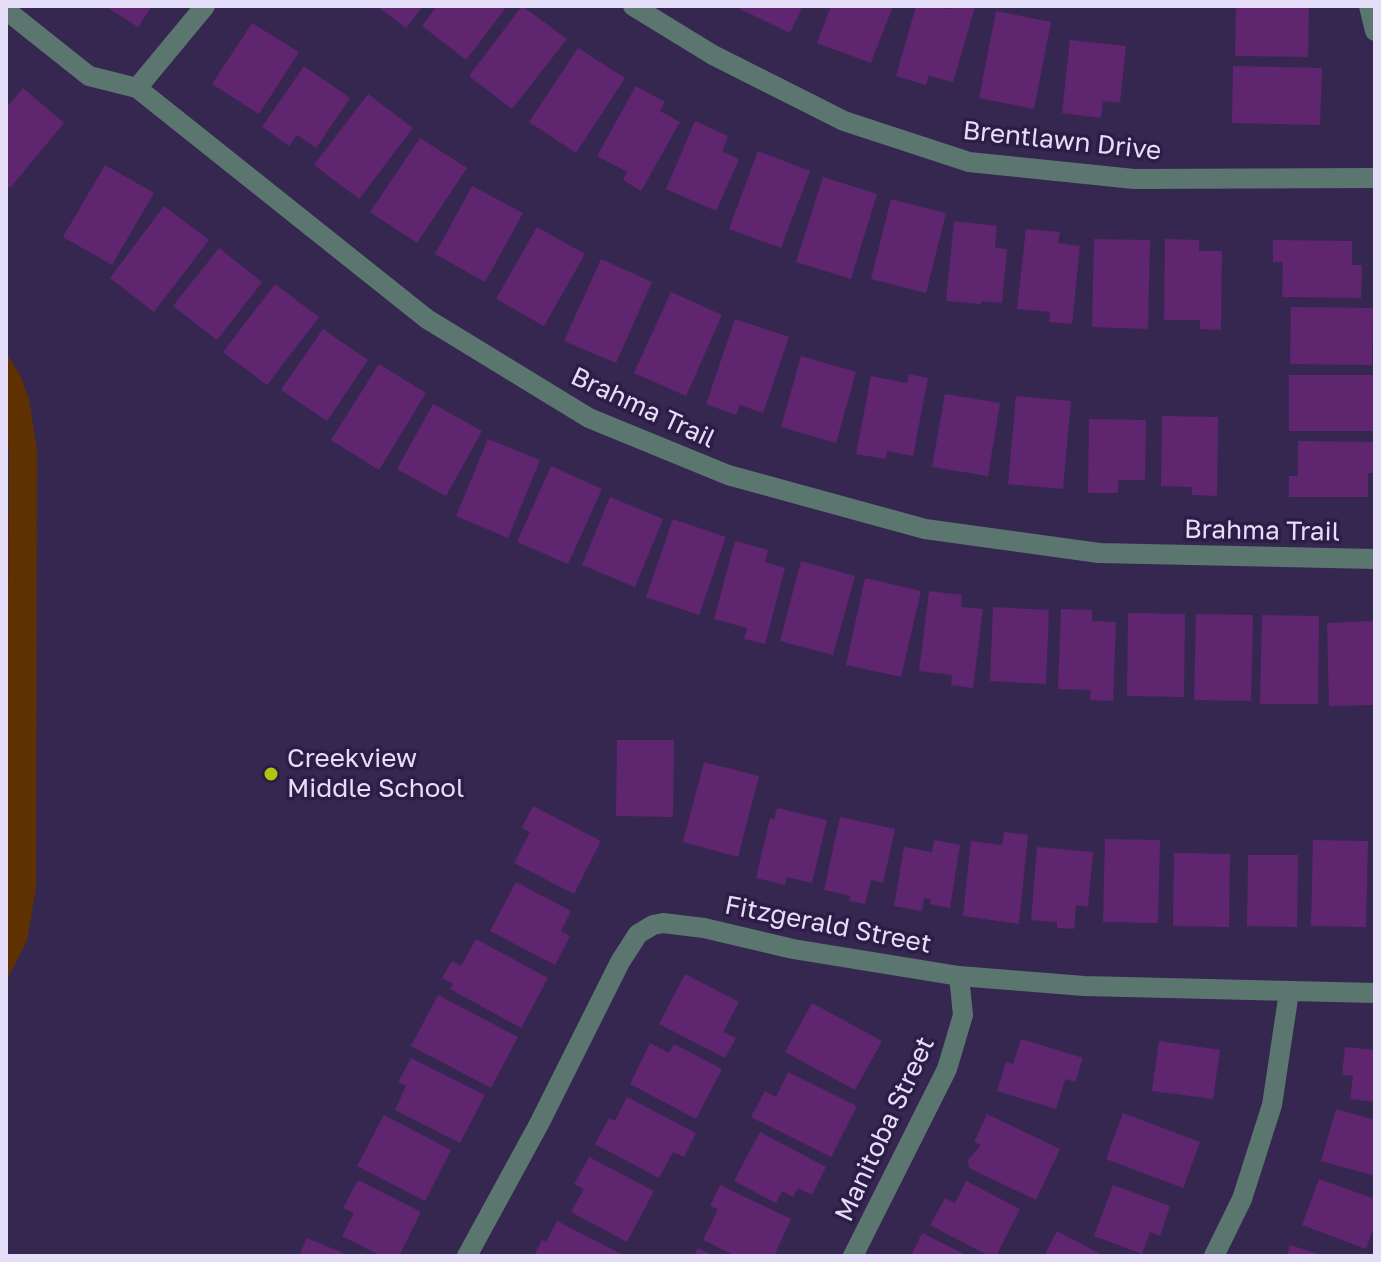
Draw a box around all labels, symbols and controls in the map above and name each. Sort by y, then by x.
street label: Brentlawn Drive [961,115,1163,167]
street label: Brahma Trail [566,361,720,455]
street label: Brahma Trail [1184,514,1340,548]
place label: Creekview Middle School [287,743,464,804]
marker: Creekview Middle School [262,765,280,783]
street label: Fitzgerald Street [722,890,934,960]
street label: Manitoba Street [829,1032,941,1226]

